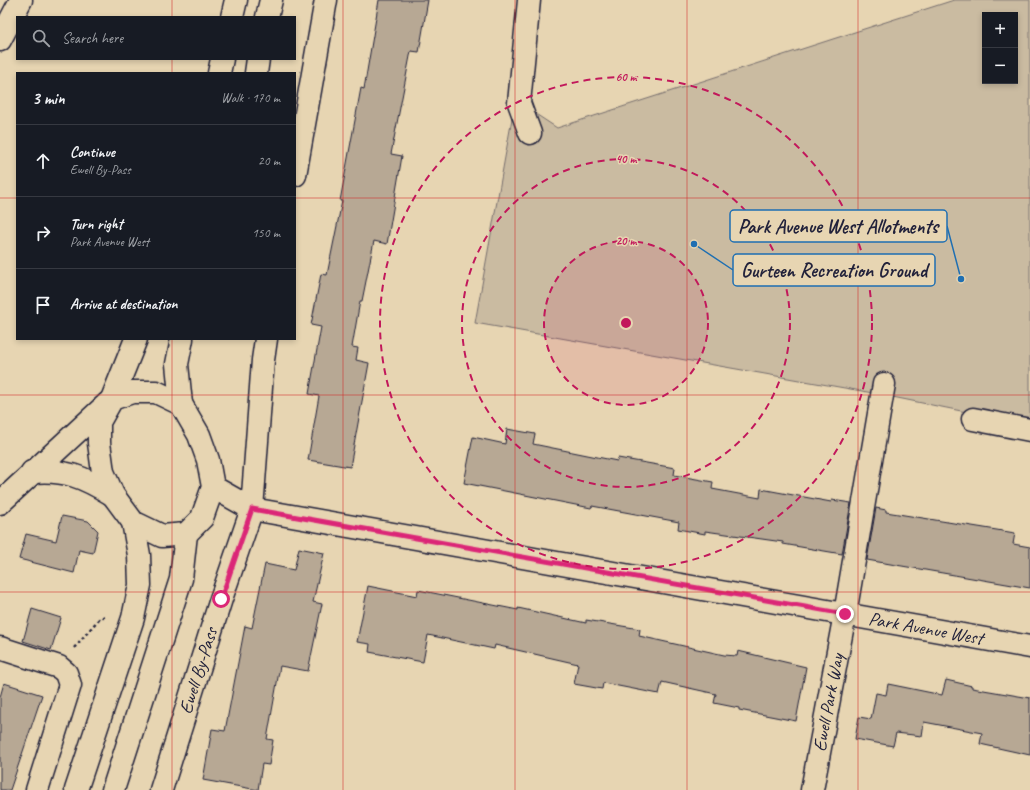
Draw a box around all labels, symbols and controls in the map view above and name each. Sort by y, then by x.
map controls [982,12,1018,84]
button: + [982,12,1018,48]
search box [16,16,296,60]
icon: search [30,27,52,49]
text: Search here [62,29,123,48]
button: − [982,48,1018,84]
text: 60 m [616,69,638,85]
text: 3 min [32,88,65,109]
text: Walk · 170 m [221,90,280,106]
text: Continue [70,143,115,162]
icon: ahead [32,150,54,172]
text: 40 m [616,151,637,167]
text: 20 m [258,153,280,169]
text: Ewell By-Pass [70,162,131,178]
callout: Park Avenue West Allotments [730,210,947,242]
text: Park Avenue West Allotments [738,214,940,239]
text: Turn right [70,215,123,234]
icon: right [32,222,54,244]
text: 150 m [252,225,280,241]
text: 20 m [616,233,637,249]
text: Park Avenue West [70,234,149,250]
callout: Gurteen Recreation Ground [733,254,935,286]
text: Gurteen Recreation Ground [741,258,931,283]
icon: arrive [32,294,54,316]
text: Arrive at destination [70,295,177,314]
centre of rings [619,316,633,330]
route start [212,590,230,608]
route end [836,605,854,623]
street label: Park Avenue West [867,607,987,651]
street label: Ewell By-Pass [174,623,224,717]
street label: Ewell Park Way [808,650,850,753]

